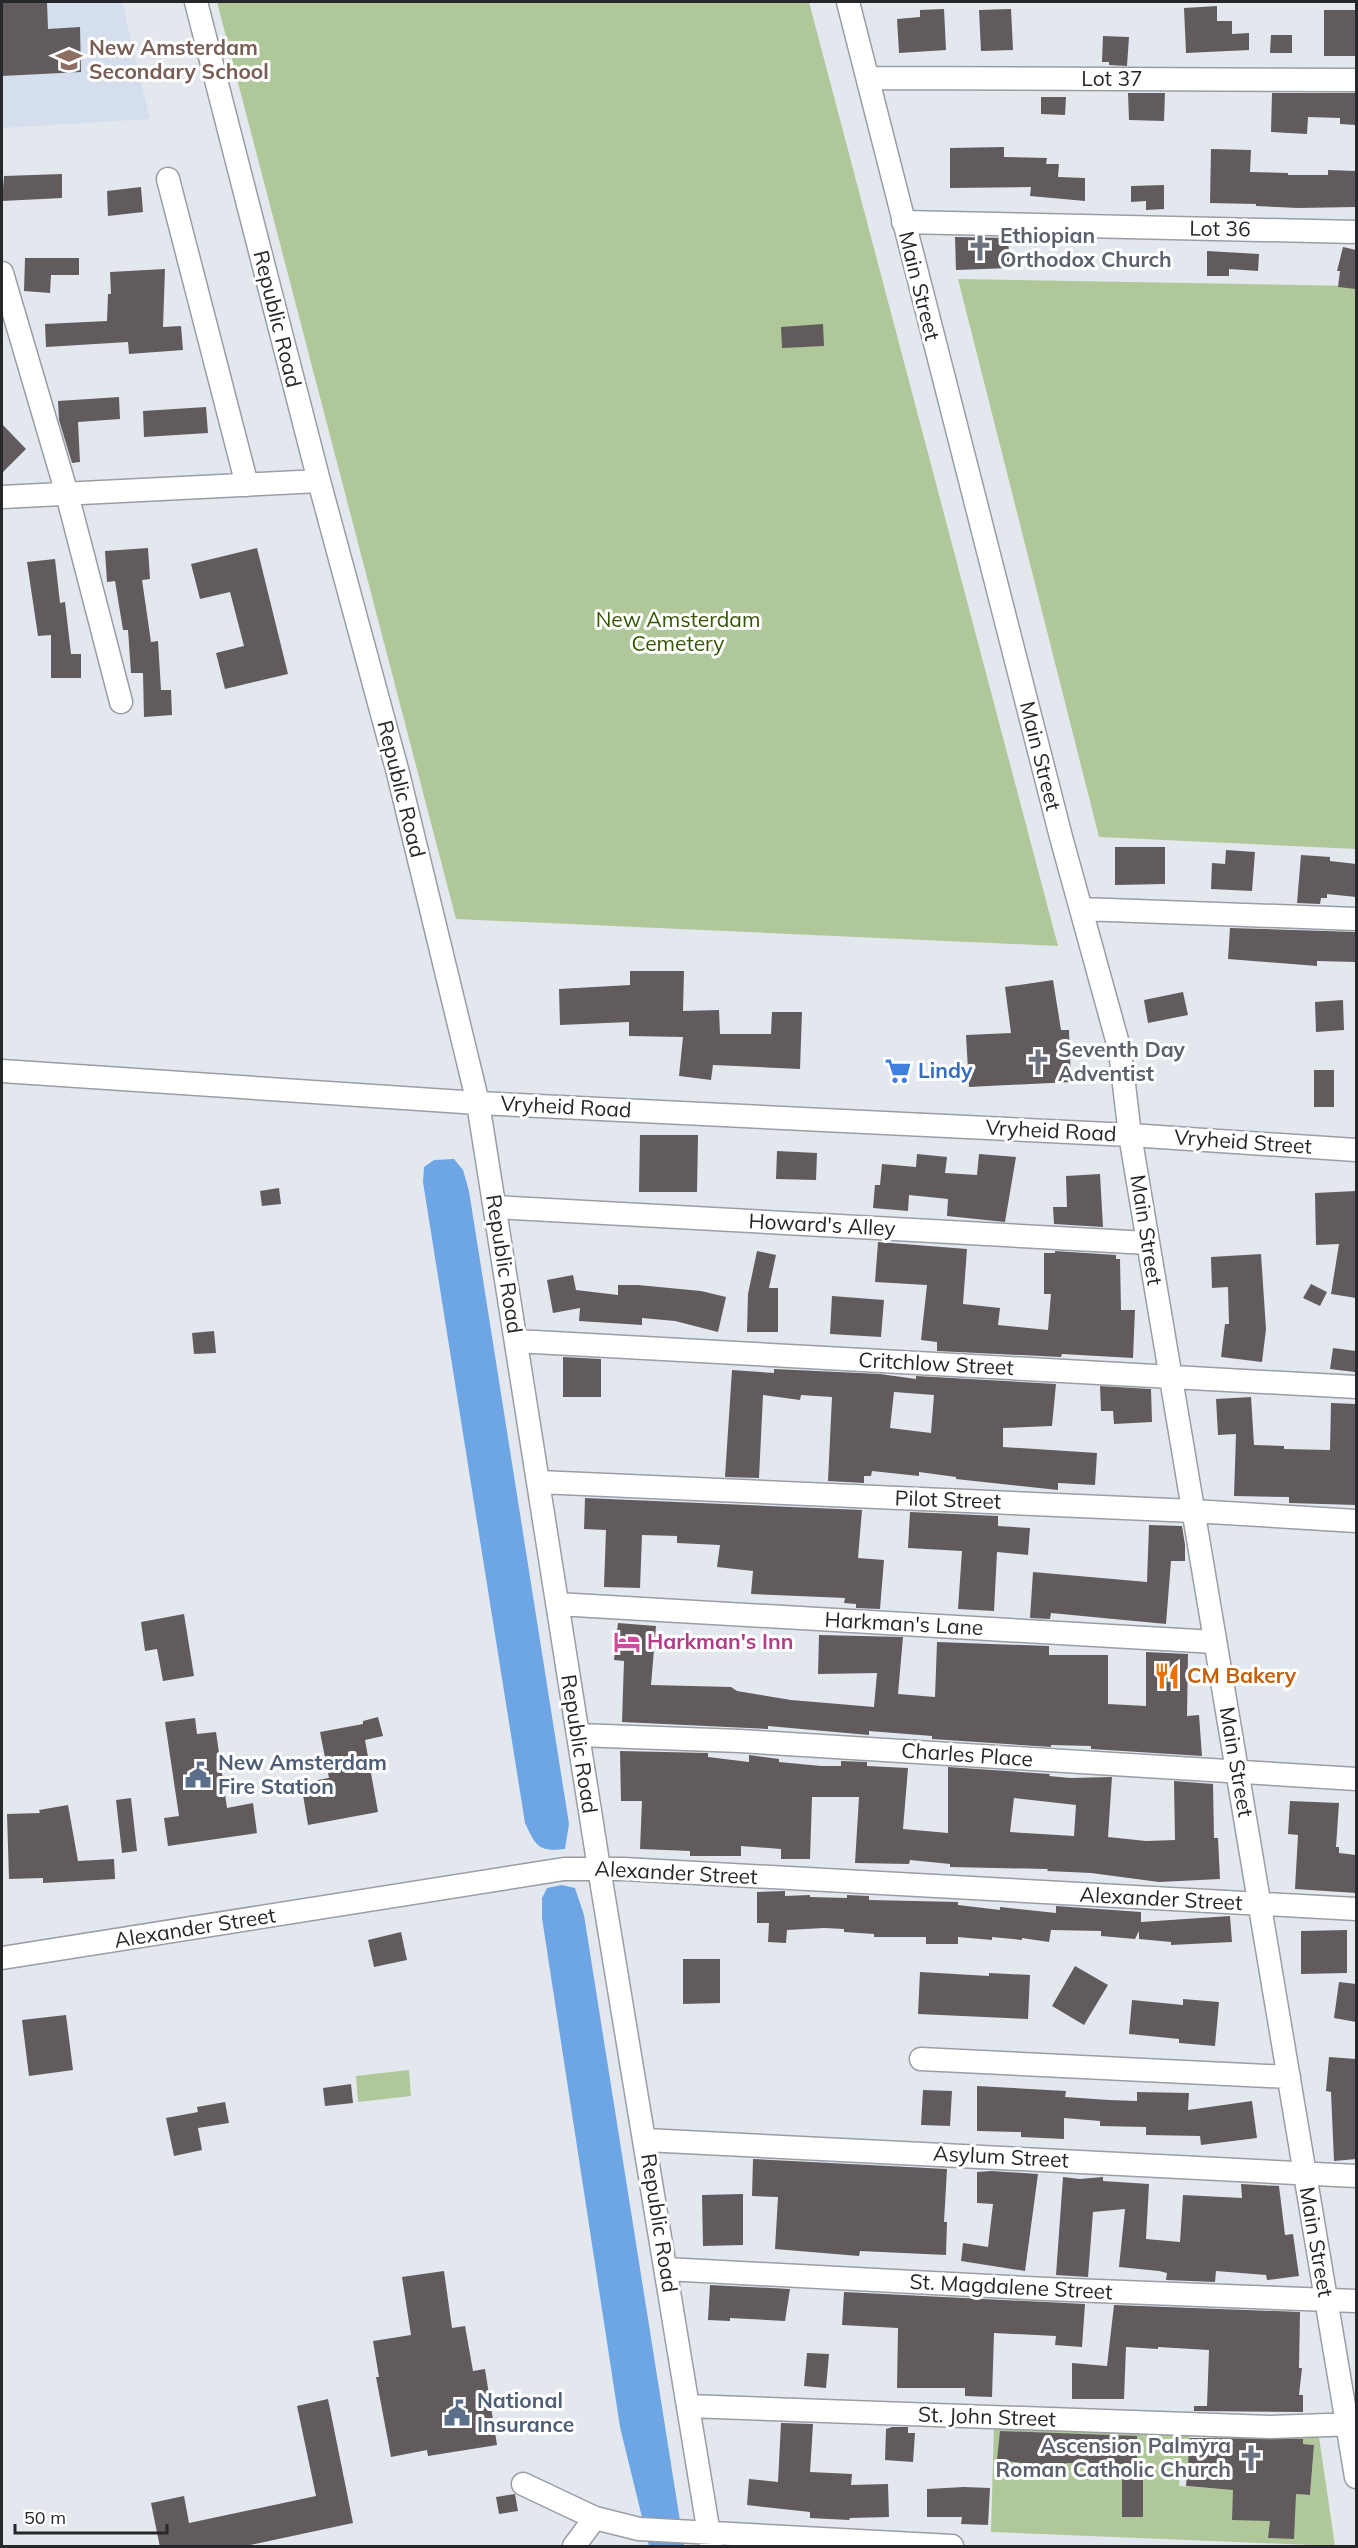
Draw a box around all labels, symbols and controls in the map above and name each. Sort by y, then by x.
place label: New Amsterdam Secondary School [89,34,269,84]
school or university icon: New Amsterdam Secondary School [54,45,84,75]
street label: Lot 37 [1081,65,1143,91]
street label: Lot 36 [1189,214,1251,242]
place label: Ethiopian Orthodox Church [1000,222,1172,272]
street label: Main Street [894,229,946,343]
church icon: Ethiopian Orthodox Church [965,233,995,263]
street label: Republic Road [248,248,308,390]
park label: New Amsterdam Cemetery [596,606,760,656]
street label: Main Street [1015,699,1067,813]
street label: Republic Road [372,718,432,860]
place label: Seventh Day Adventist [1058,1036,1186,1086]
church icon: Seventh Day Adventist [1023,1047,1053,1077]
supermarket icon: Lindy [883,1056,913,1086]
place label: Lindy [918,1057,973,1083]
street label: Vryheid Road [500,1090,632,1122]
street label: Vryheid Road [985,1114,1117,1146]
street label: Vryheid Street [1173,1123,1313,1159]
street label: Main Street [1125,1173,1169,1287]
street label: Republic Road [481,1192,529,1335]
street label: Howard's Alley [748,1207,896,1241]
street label: Critchlow Street [858,1346,1014,1380]
street label: Pilot Street [894,1484,1002,1514]
street label: Harkman's Lane [824,1606,984,1640]
hotel icon: Harkman's Inn [612,1627,642,1657]
place label: Harkman's Inn [647,1628,793,1654]
restaurant icon: CM Bakery [1152,1661,1182,1691]
place label: CM Bakery [1187,1662,1297,1688]
street label: Republic Road [556,1672,604,1815]
street label: Main Street [1215,1705,1259,1819]
street label: Charles Place [900,1736,1034,1772]
place label: New Amsterdam Fire Station [218,1749,387,1799]
public building icon: New Amsterdam Fire Station [183,1760,213,1790]
street label: Alexander Street [594,1855,758,1889]
street label: Alexander Street [1079,1881,1243,1915]
street label: Alexander Street [112,1901,277,1953]
street label: Asylum Street [933,2139,1070,2173]
street label: Republic Road [636,2151,684,2294]
street label: Main Street [1295,2185,1339,2299]
street label: St. Magdalene Street [909,2268,1113,2304]
place label: National Insurance [477,2387,574,2437]
public building icon: National Insurance [442,2398,472,2428]
street label: St. John Street [918,2401,1056,2431]
place label: Ascension Palmyra Roman Catholic Church [996,2432,1231,2482]
church icon: Ascension Palmyra Roman Catholic Church [1236,2443,1266,2473]
scale bar [15,2497,166,2535]
text: 50 m [24,2506,66,2529]

